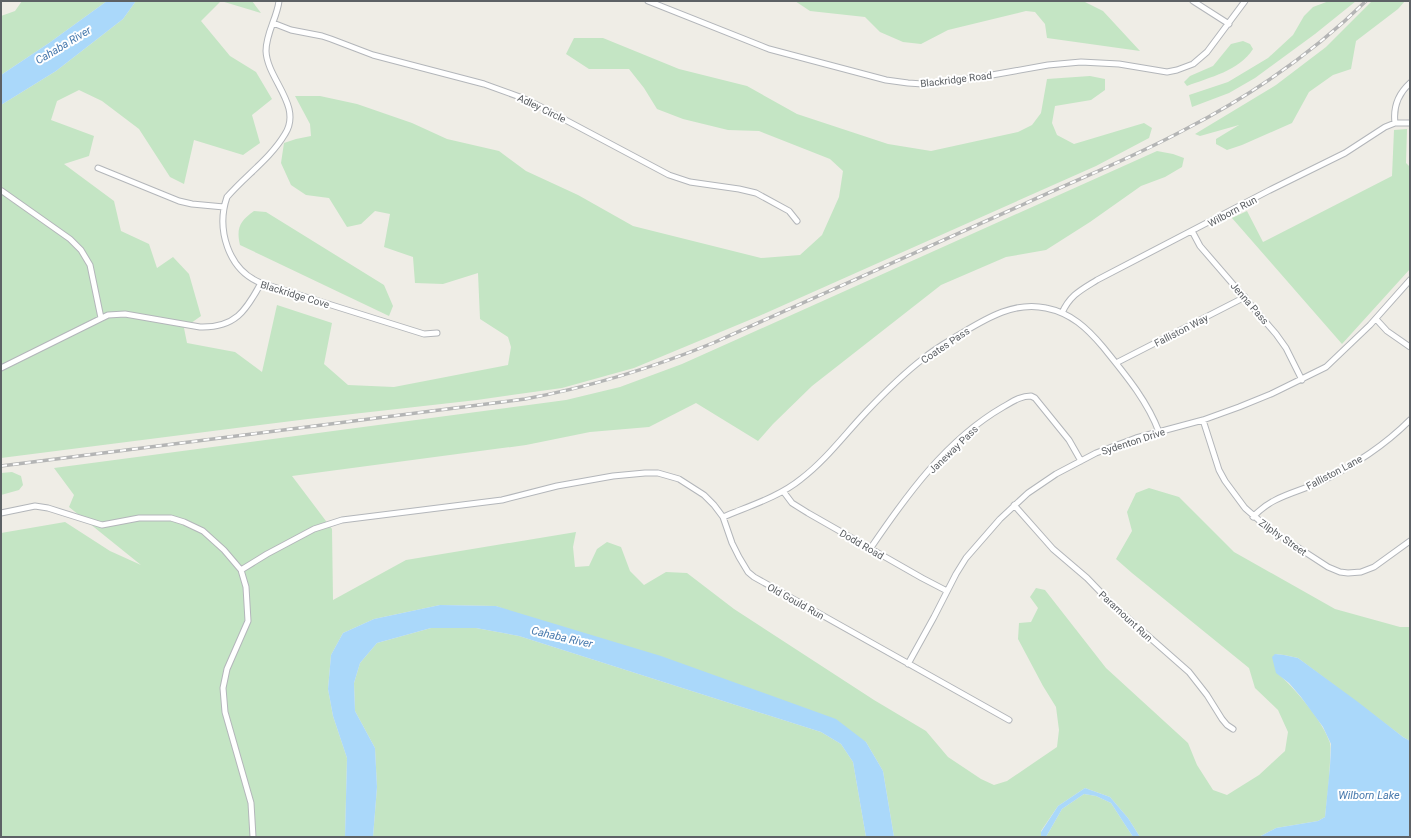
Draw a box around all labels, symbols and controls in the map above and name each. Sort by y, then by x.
water label: Cahaba River [33,24,94,67]
street label: Blackridge Road [920,70,993,89]
street label: Adley Circle [516,92,568,125]
street label: Wilborn Run [1206,194,1259,229]
street label: Blackridge Cove [259,279,331,310]
street label: Jenna Pass [1228,280,1271,326]
street label: Falliston Way [1152,312,1210,349]
street label: Coates Pass [919,325,972,366]
street label: Janeway Pass [927,423,980,476]
street label: Sydenton Drive [1100,426,1166,457]
street label: Falliston Lane [1304,453,1364,492]
street label: Zilphy Street [1257,517,1309,558]
street label: Dodd Road [838,527,886,561]
street label: Old Gould Run [765,581,826,622]
street label: Paramount Run [1097,589,1155,644]
water label: Cahaba River [530,624,594,651]
water label: Wilborn Lake [1338,789,1400,802]

